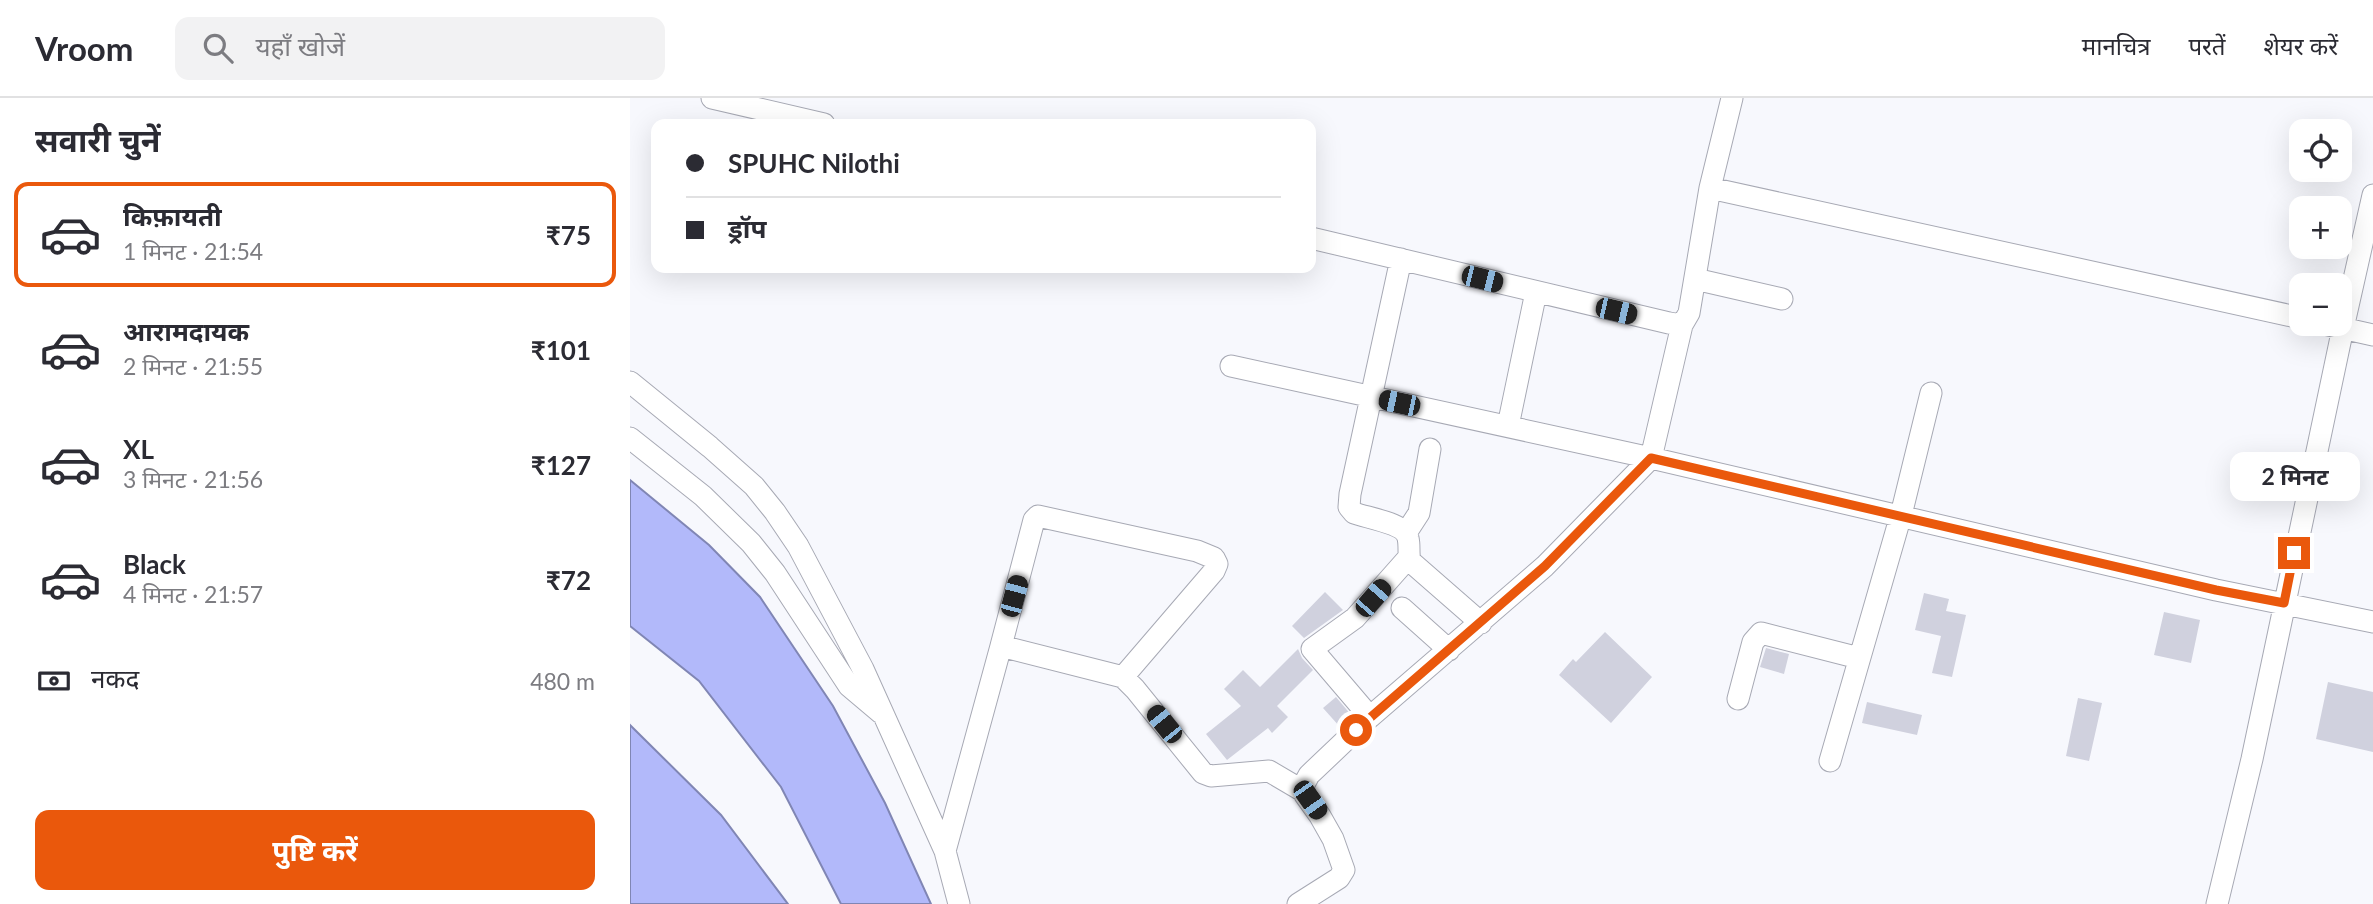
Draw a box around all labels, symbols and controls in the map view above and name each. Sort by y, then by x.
search box [175,17,665,80]
text: Vroom [35,28,133,68]
icon: search [199,29,237,67]
text: यहाँ खोजें [255,30,345,62]
text: मानचित्र [2082,31,2150,60]
text: परतें [2188,31,2226,60]
text: शेयर करें [2264,31,2338,60]
map controls [2289,119,2352,336]
button: locate [2289,119,2352,182]
text: सवारी चुनें [35,120,161,159]
text: SPUHC Nilothi [728,147,900,179]
button: + [2289,196,2352,259]
text: किफ़ायती [123,200,222,232]
icon: car [39,203,102,266]
text: ड्रॉप [728,212,766,244]
text: ₹75 [546,219,591,251]
text: 1 मिनट · 21:54 [123,237,263,265]
car [1460,264,1505,294]
button: − [2289,273,2352,336]
car [1594,296,1639,326]
text: आरामदायक [123,315,249,347]
icon: car [39,318,102,381]
text: ₹101 [531,334,591,366]
text: 2 मिनट · 21:55 [123,352,263,380]
car [1377,388,1422,418]
icon: car [39,433,102,496]
text: XL [123,433,154,465]
text: ₹127 [531,449,591,481]
callout: 2 मिनट [2229,452,2359,500]
text: 2 मिनट [2261,462,2329,490]
text: 3 मिनट · 21:56 [123,465,263,493]
route end [2278,537,2310,569]
icon: car [39,548,102,611]
text: Black [123,548,186,580]
text: ₹72 [546,564,591,596]
car [999,573,1030,619]
car [1352,575,1395,621]
text: 4 मिनट · 21:57 [123,580,263,608]
icon: cash [35,662,73,700]
text: नकद [91,662,139,694]
text: 480 m [530,667,595,695]
car [1143,701,1186,747]
route start [1340,714,1372,746]
car [1290,777,1331,823]
button: पुष्टि करें [35,810,595,890]

